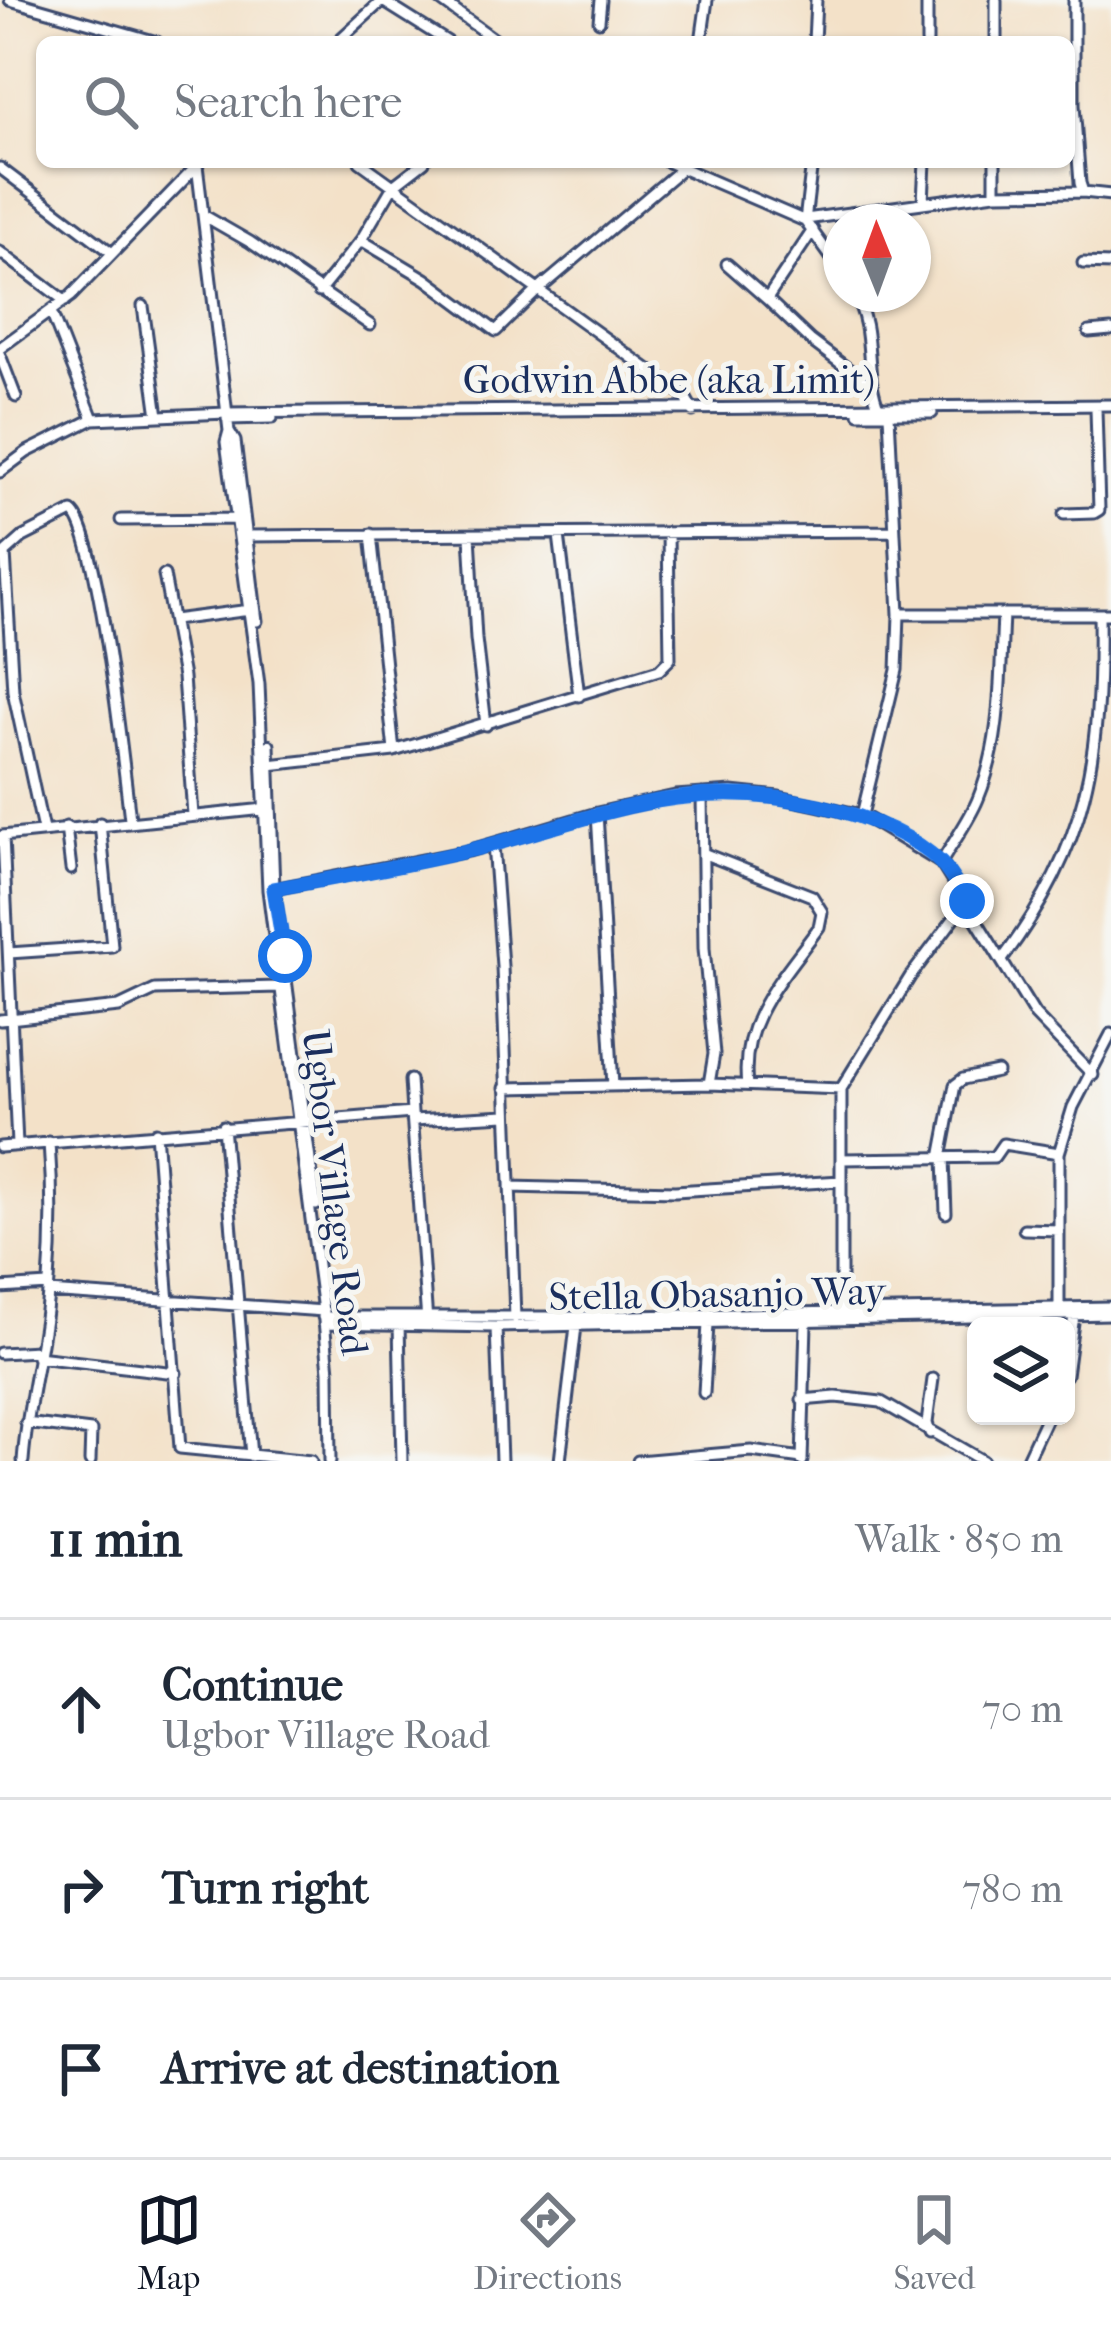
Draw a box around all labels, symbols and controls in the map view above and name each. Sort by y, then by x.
search box [36,36,1075,168]
icon: search [78,69,144,135]
text: Search here [174,76,402,129]
north arrow [823,204,931,312]
street label: Godwin Abbe (aka Limit) [463,357,875,403]
route end [940,874,994,928]
route start [258,929,312,983]
street label: Ugbor Village Road [292,1027,378,1358]
street label: Stella Obasanjo Way [548,1268,887,1320]
map controls [967,1317,1075,1425]
button: layers [967,1317,1075,1425]
text: 11 min [48,1509,182,1569]
text: Walk · 850 m [855,1516,1063,1562]
text: Continue [162,1659,343,1712]
icon: ahead [48,1676,114,1742]
text: 70 m [982,1686,1063,1732]
text: Ugbor Village Road [162,1712,490,1758]
icon: right [48,1856,114,1922]
text: Turn right [162,1862,369,1915]
text: 780 m [962,1866,1063,1912]
icon: arrive [48,2036,114,2102]
text: Arrive at destination [162,2042,559,2095]
tab: Map [136,2187,202,2298]
tab: Directions [473,2187,622,2298]
tab: Saved [893,2187,975,2298]

